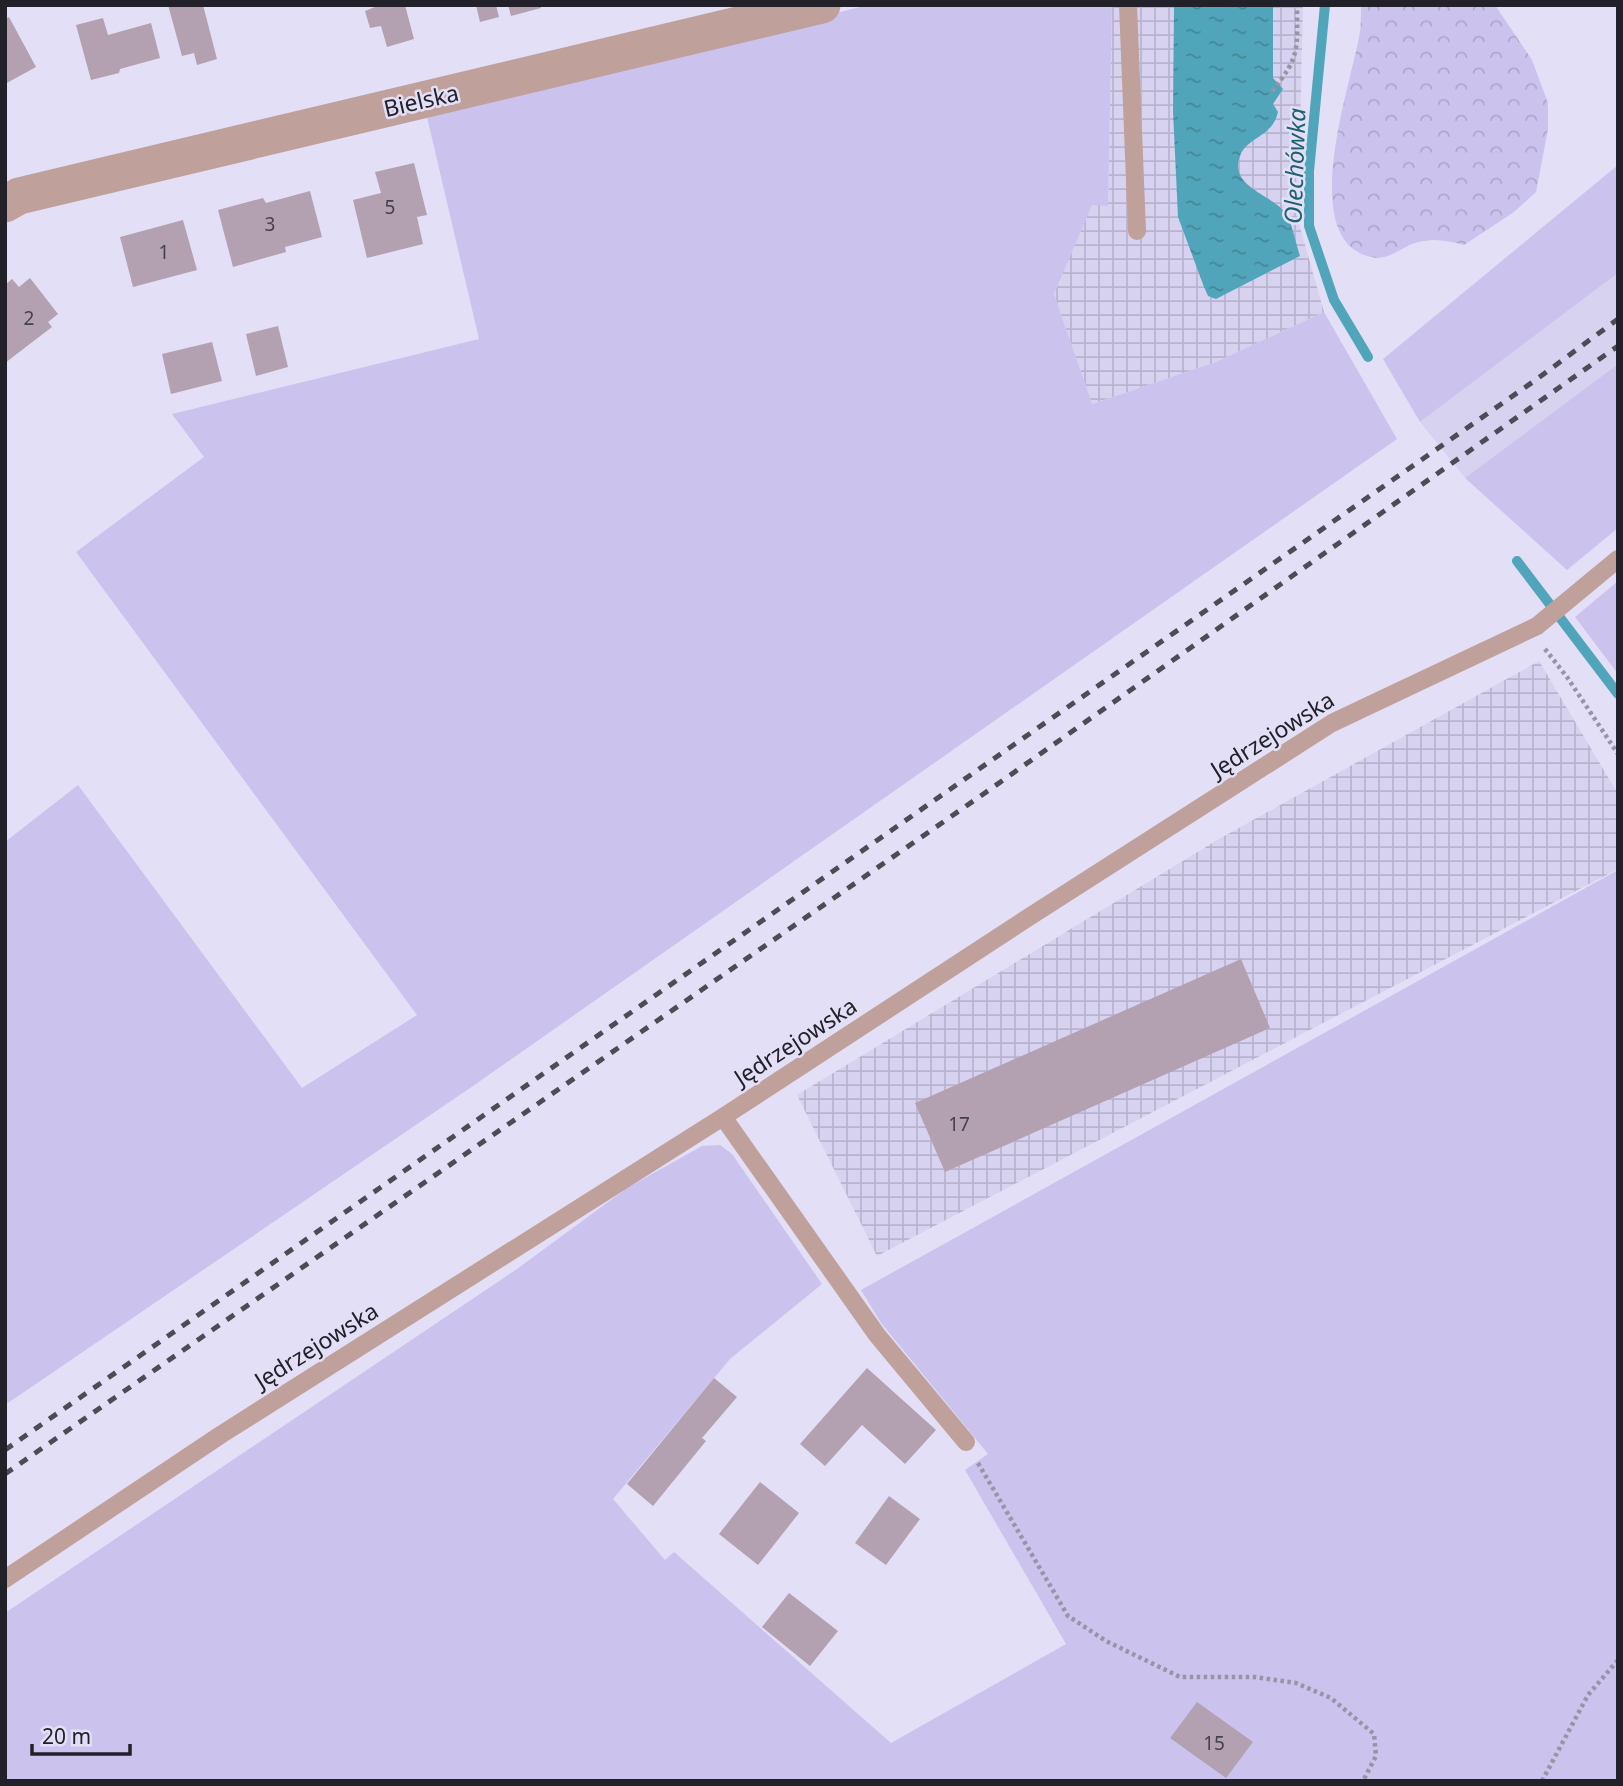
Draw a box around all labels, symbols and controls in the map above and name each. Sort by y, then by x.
street label: Bielska [380,76,462,124]
water label: Olechówka [1275,107,1313,225]
house number: 5 [385,194,395,220]
house number: 3 [265,211,275,237]
house number: 1 [159,239,169,265]
house number: 2 [24,305,34,331]
street label: Jędrzejowska [1202,683,1340,786]
street label: Jędrzejowska [726,989,863,1094]
house number: 17 [948,1111,970,1137]
street label: Jędrzejowska [246,1294,384,1397]
scale bar [32,1712,130,1756]
text: 20 m [42,1722,91,1750]
house number: 15 [1203,1730,1225,1756]

